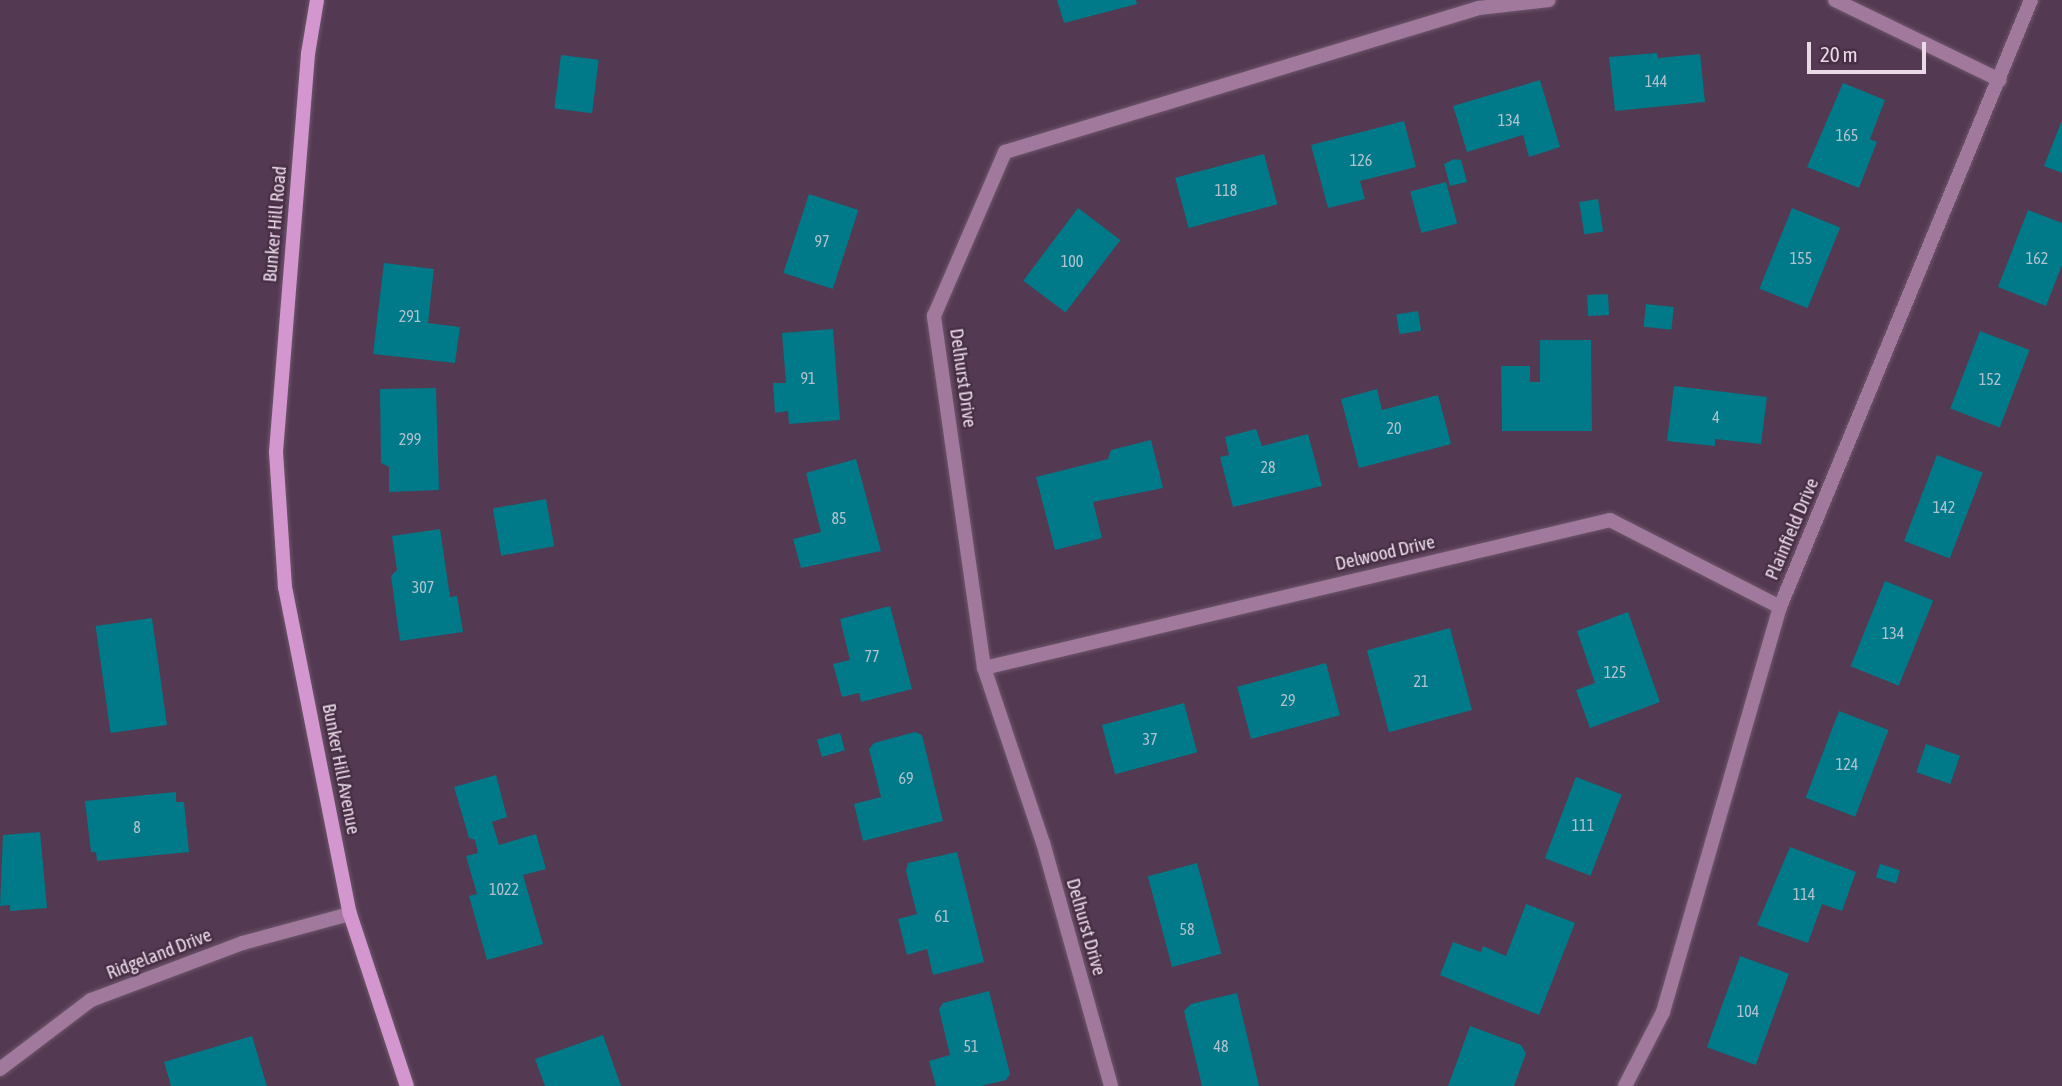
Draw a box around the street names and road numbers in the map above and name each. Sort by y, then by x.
street label: Bunker Hill Road [259,165,291,283]
street label: Delhurst Drive [945,327,981,429]
street label: Plainfield Drive [1760,475,1824,583]
street label: Delwood Drive [1333,530,1437,576]
street label: Bunker Hill Avenue [317,702,365,836]
street label: Delhurst Drive [1061,876,1111,978]
street label: Ridgeland Drive [103,923,215,985]

